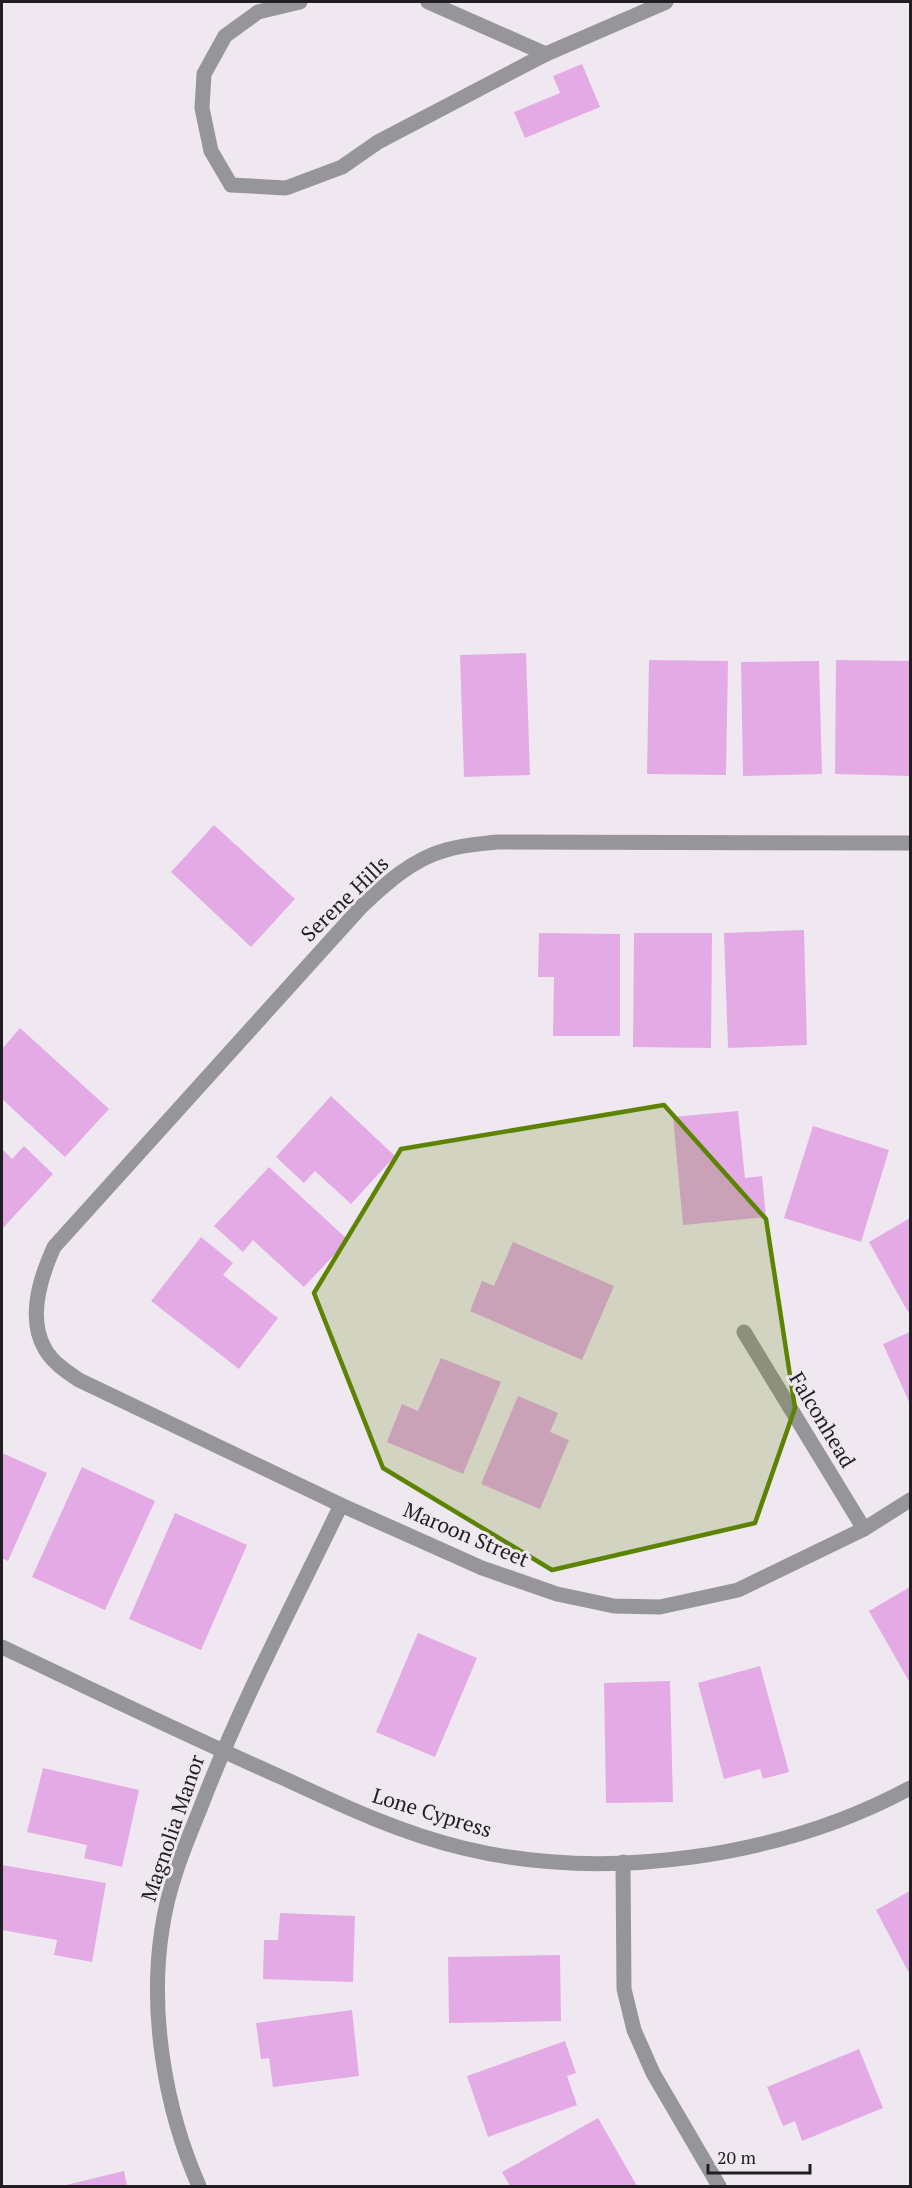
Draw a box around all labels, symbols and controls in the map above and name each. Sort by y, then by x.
street label: Serene Hills [294,849,394,947]
street label: Falconhead [783,1366,863,1473]
street label: Maroon Street [399,1495,534,1573]
street label: Magnolia Manor [134,1751,210,1905]
street label: Lone Cypress [369,1781,495,1843]
scale bar [708,2137,810,2175]
text: 20 m [717,2145,757,2169]

